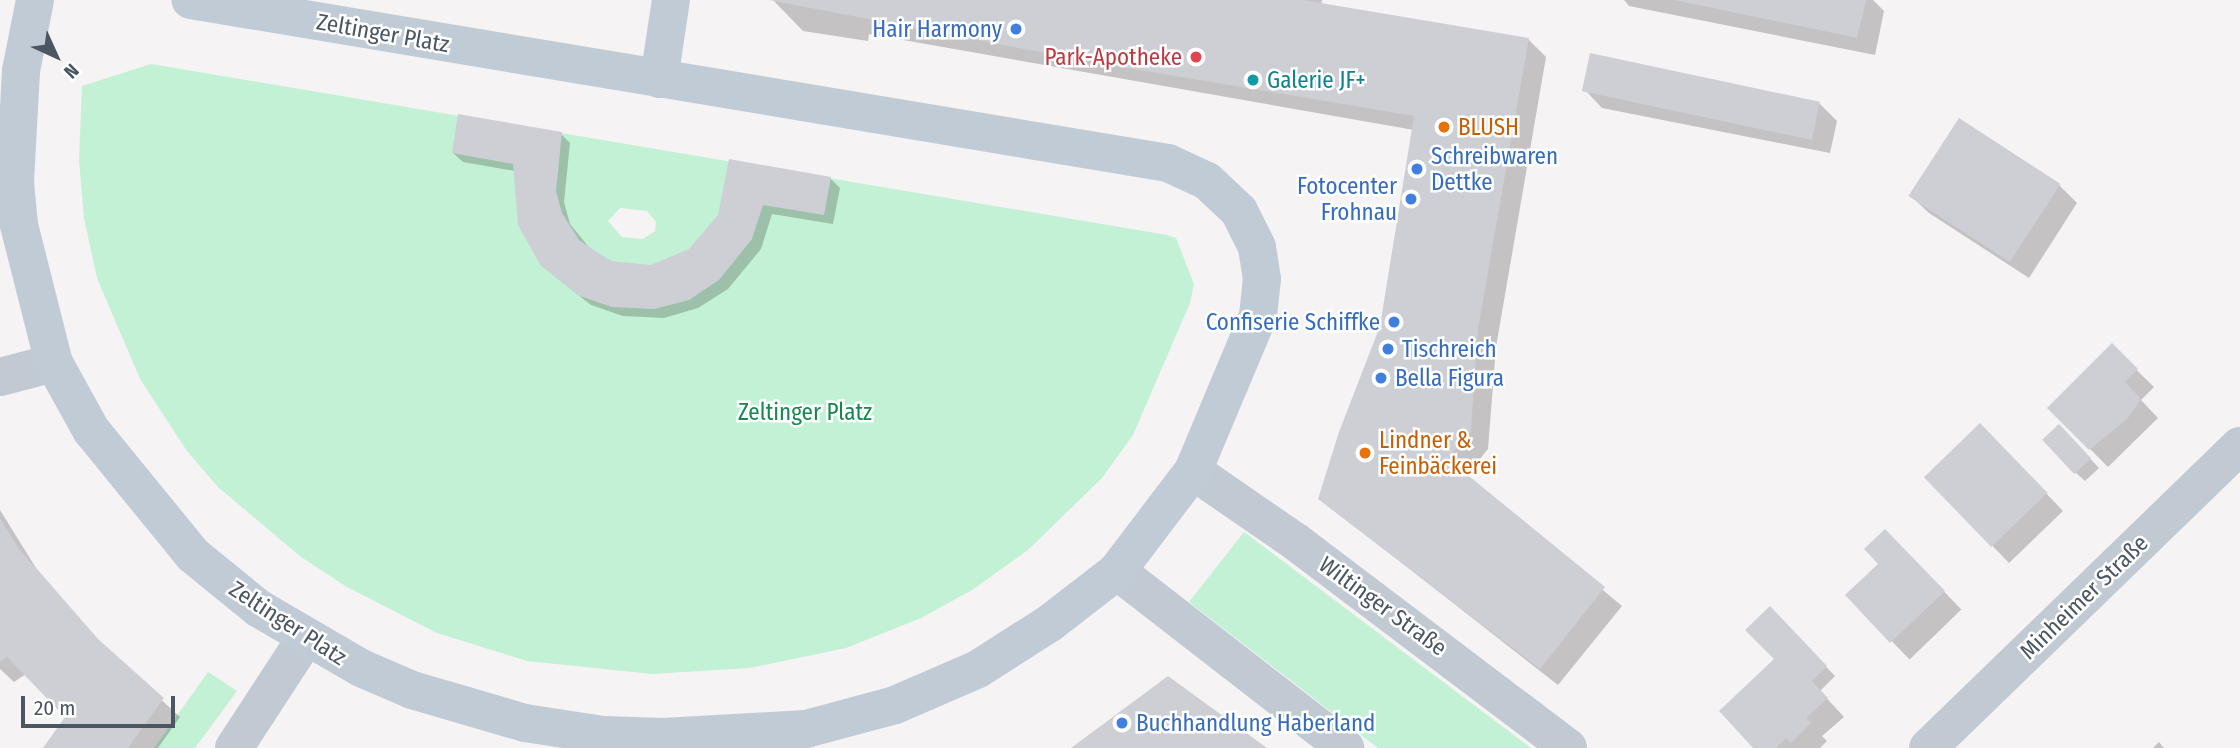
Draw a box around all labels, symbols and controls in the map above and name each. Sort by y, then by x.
street label: Zeltinger Platz [315,8,451,58]
place label: Hair Harmony [872,15,1002,43]
north arrow [21,21,91,91]
marker: Hair Harmony [1008,21,1024,37]
place label: Park-Apotheke [1044,43,1182,71]
marker: Park-Apotheke [1188,49,1204,65]
text: N [59,59,83,83]
place label: Galerie JF+ [1267,66,1366,94]
marker: Galerie JF+ [1245,72,1261,88]
place label: BLUSH [1458,113,1519,141]
marker: BLUSH [1436,119,1452,135]
place label: Schreibwaren Dettke [1431,142,1558,196]
marker: Schreibwaren Dettke [1409,161,1425,177]
place label: Fotocenter Frohnau [1297,172,1397,226]
marker: Fotocenter Frohnau [1403,191,1419,207]
place label: Confiserie Schiffke [1206,308,1380,336]
marker: Confiserie Schiffke [1386,314,1402,330]
place label: Tischreich [1402,335,1497,363]
marker: Tischreich [1380,341,1396,357]
place label: Bella Figura [1395,364,1504,392]
marker: Bella Figura [1373,370,1389,386]
park label: Zeltinger Platz [738,398,872,426]
place label: Lindner & Feinbäckerei [1379,426,1497,480]
marker: Lindner & Feinbäckerei [1357,445,1373,461]
street label: Minheimer Straße [2014,529,2154,665]
street label: Wiltinger Straße [1314,550,1452,662]
street label: Zeltinger Platz [224,575,352,671]
scale bar [24,682,178,726]
text: 20 m [34,695,75,721]
place label: Buchhandlung Haberland [1136,709,1375,737]
marker: Buchhandlung Haberland [1114,715,1130,731]

